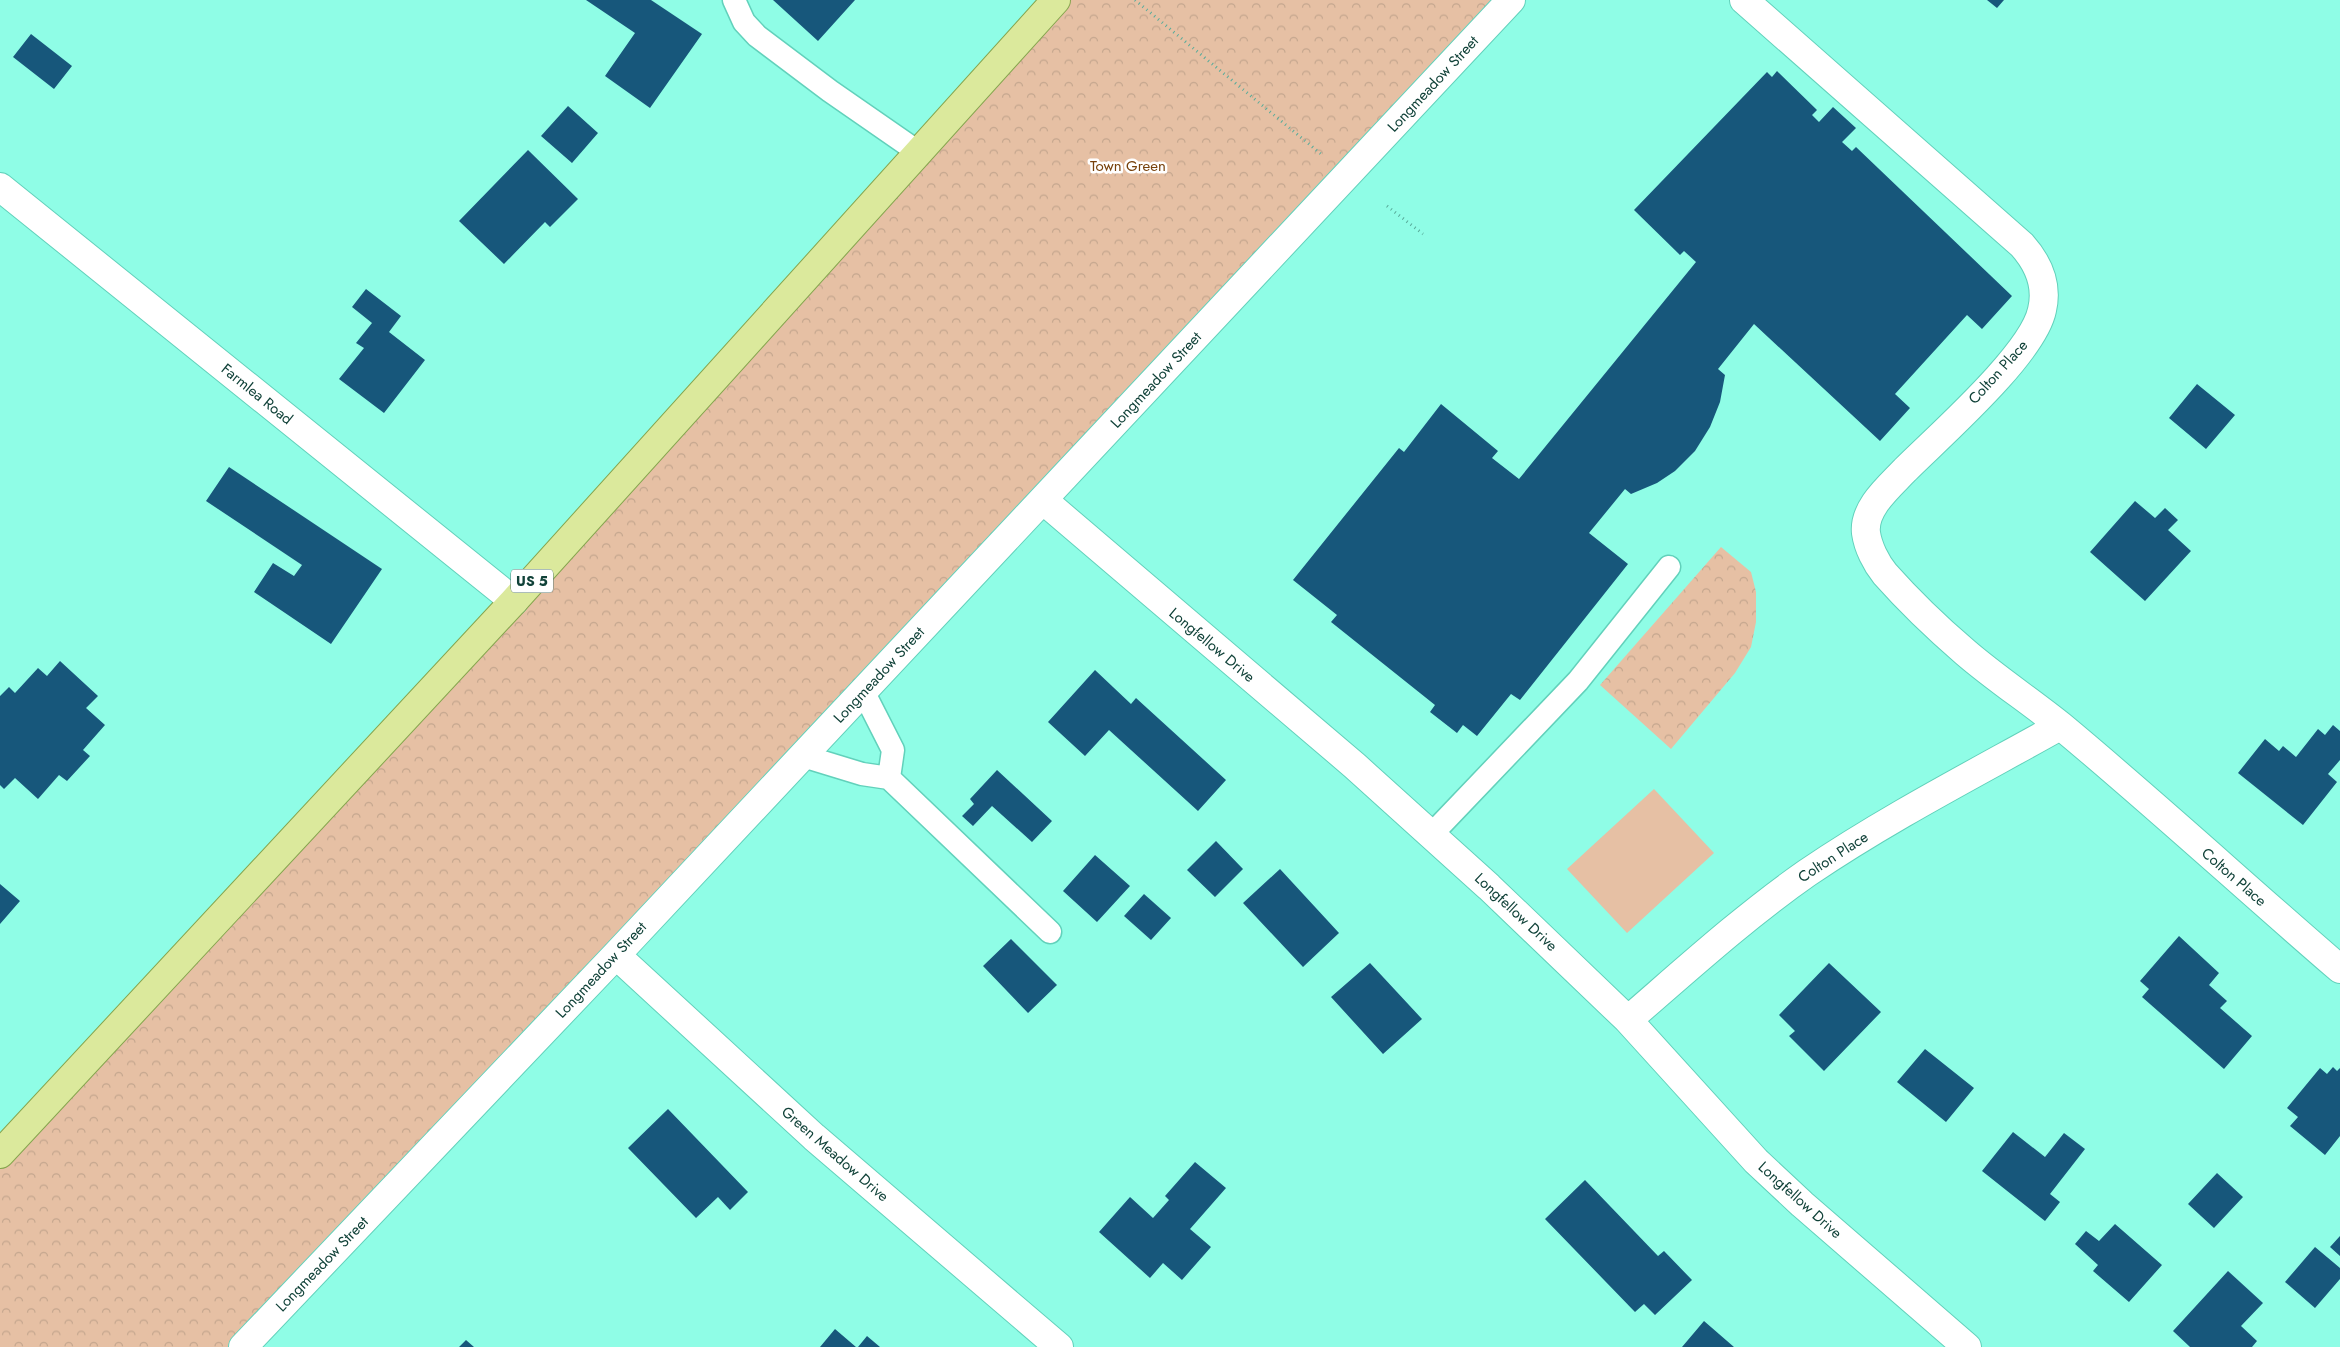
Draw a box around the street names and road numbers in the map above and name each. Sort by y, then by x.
street label: Longmeadow Street [1382,30,1484,137]
street label: Longmeadow Street [1105,326,1207,433]
street label: Colton Place [1963,335,2033,409]
street label: Farmlea Road [217,358,297,430]
road number: US 5 [511,570,553,592]
street label: Longfellow Drive [1164,602,1260,688]
street label: Longmeadow Street [828,621,930,728]
street label: Colton Place [1794,826,1873,888]
street label: Colton Place [2197,842,2272,912]
street label: Longfellow Drive [1470,868,1563,956]
street label: Longmeadow Street [550,916,652,1023]
street label: Green Meadow Drive [776,1101,894,1207]
street label: Longfellow Drive [1753,1156,1847,1244]
street label: Longmeadow Street [271,1211,374,1317]

